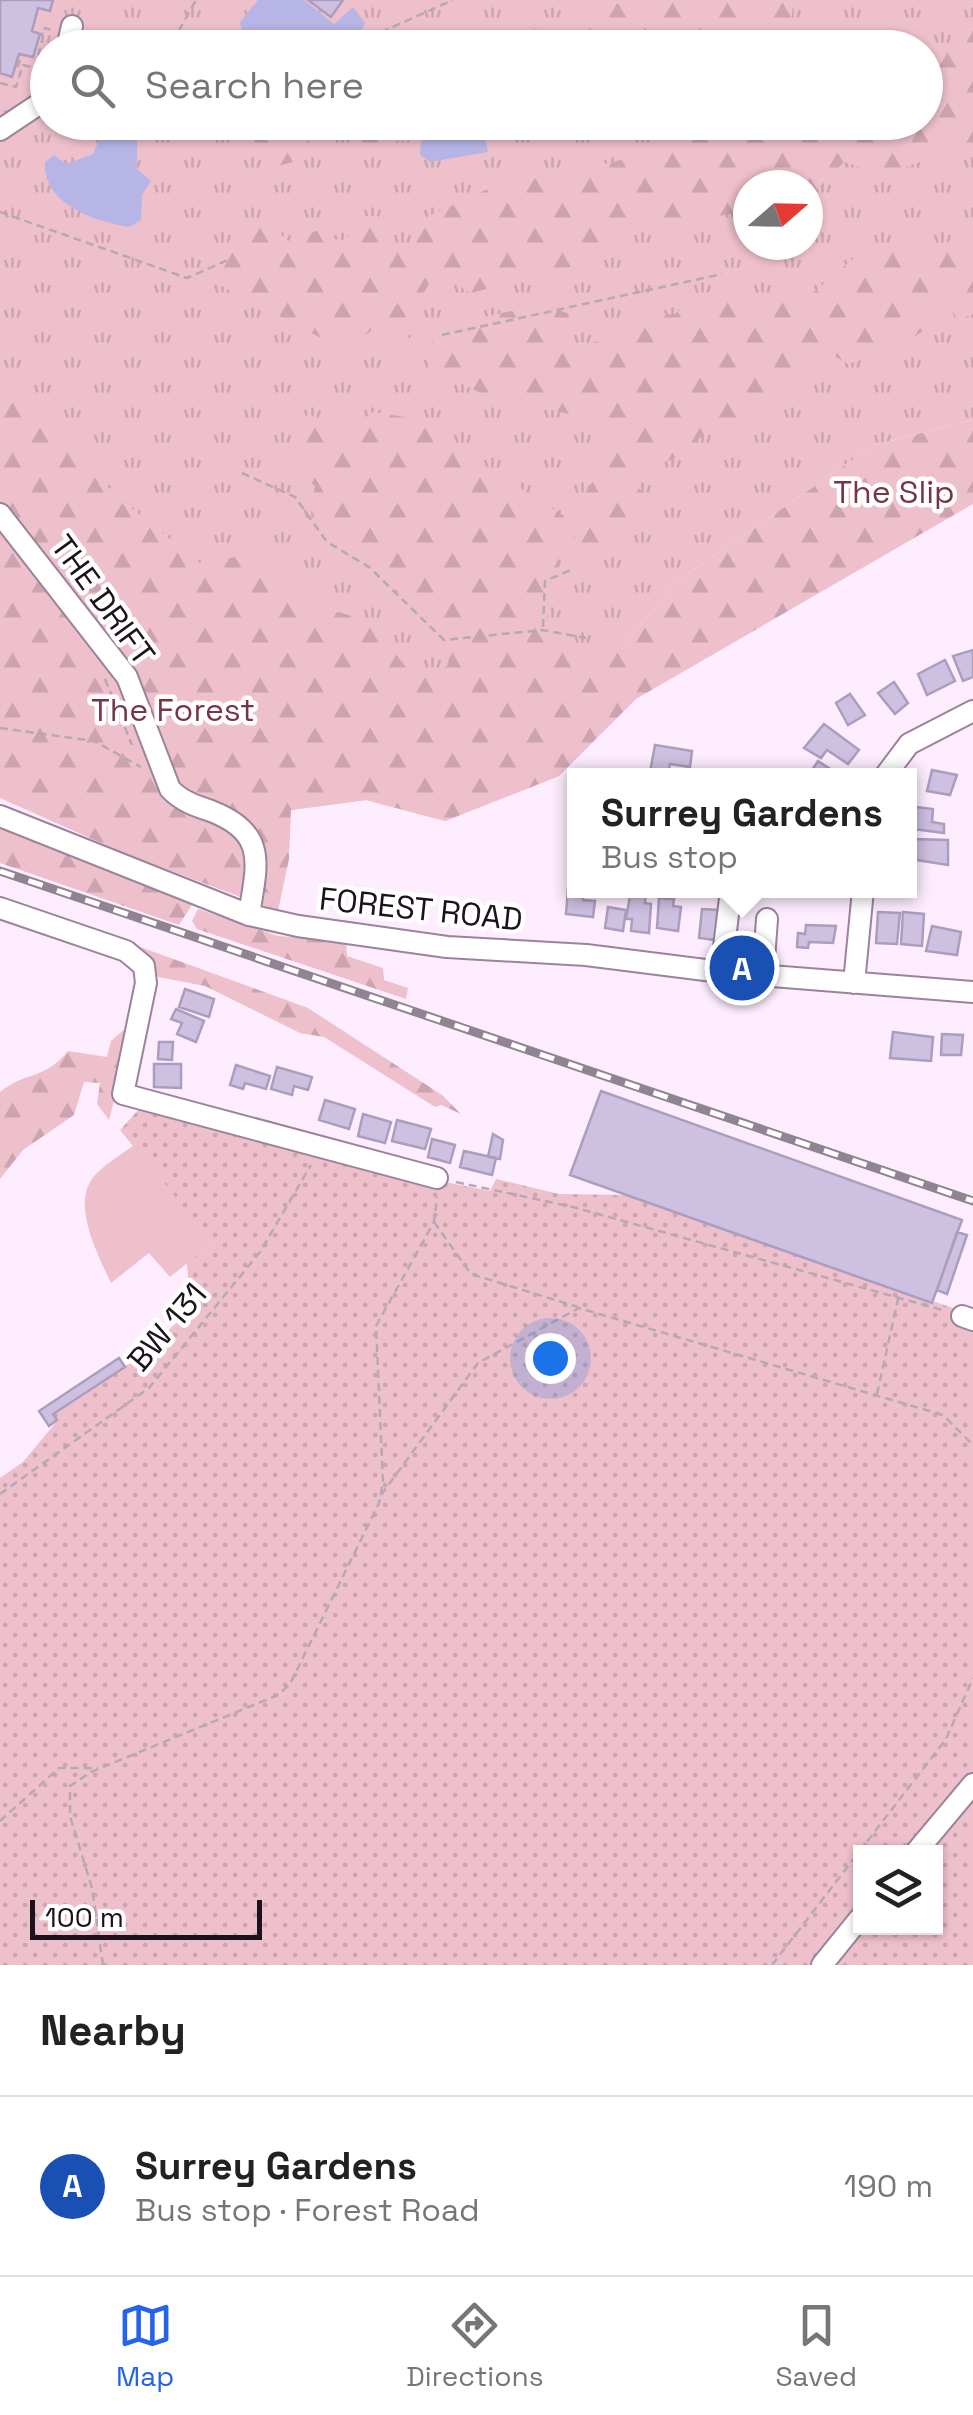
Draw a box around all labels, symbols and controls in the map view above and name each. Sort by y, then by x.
search box [30,30,943,140]
icon: search [65,58,120,113]
text: Search here [145,61,364,109]
north arrow [733,170,823,260]
park label: The Slip [833,472,955,512]
street label: THE DRIFT [42,527,164,673]
park label: The Forest [91,690,255,730]
popup [567,768,917,898]
text: Surrey Gardens [601,789,883,837]
text: Bus stop [601,837,738,877]
street label: FOREST ROAD [317,878,525,940]
pin: A [710,930,774,1006]
street label: BW 131 [119,1275,215,1379]
your location [525,1333,576,1384]
map controls [853,1845,943,1935]
button: layers [853,1845,943,1935]
scale bar [30,1895,262,1940]
text: 100 m [45,1899,124,1935]
text: Nearby [40,2004,186,2057]
text: Surrey Gardens [135,2142,417,2190]
text: A [62,2166,83,2206]
text: 190 m [844,2166,933,2206]
text: Bus stop · Forest Road [135,2190,480,2230]
tab: Map [116,2298,174,2394]
tab: Directions [406,2298,543,2394]
tab: Saved [775,2298,857,2394]

